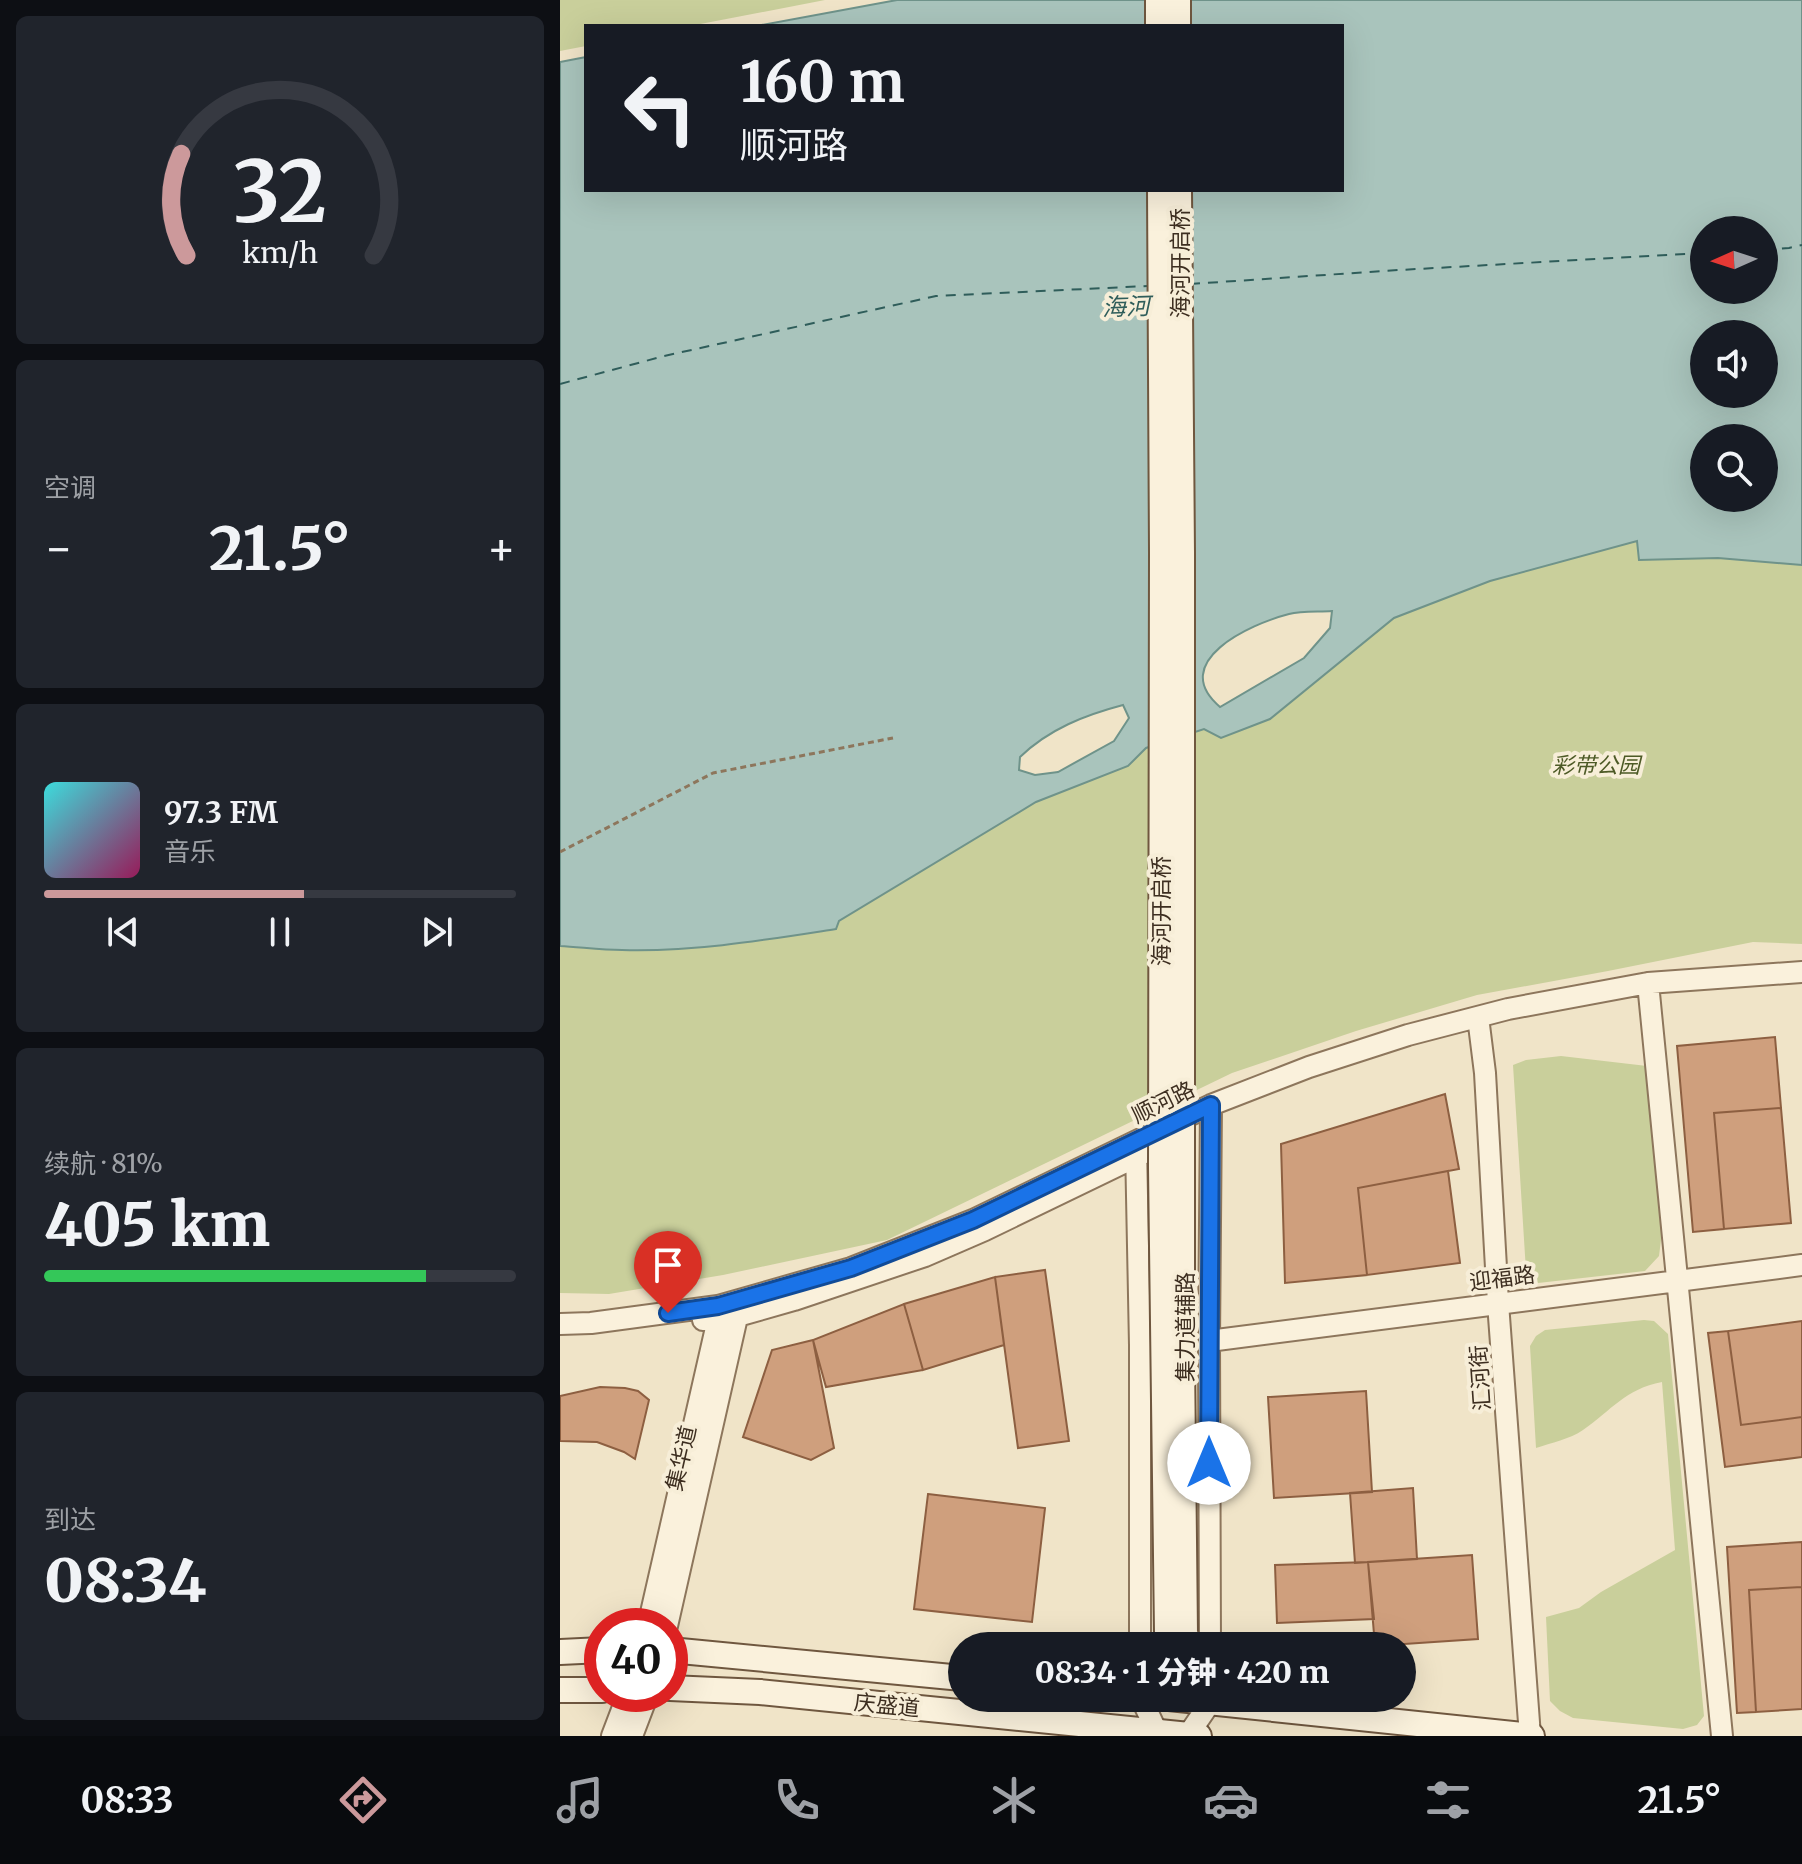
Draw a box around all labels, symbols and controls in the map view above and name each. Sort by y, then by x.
text: 160 m [740,47,905,117]
icon: left [608,56,712,160]
text: 顺河路 [740,123,848,168]
text: 32 [233,140,327,245]
street label: 海河开启桥 [1166,208,1194,318]
north arrow [1690,216,1778,304]
map controls [1690,216,1778,512]
text: km/h [242,235,318,271]
water label: 海河 [1101,290,1155,323]
button: sound [1690,320,1778,408]
button: search [1690,424,1778,512]
text: 空调 [44,471,96,504]
text: 21.5° [209,511,351,586]
text: − [44,521,73,576]
text: + [487,521,516,576]
park label: 彩带公园 [1552,751,1643,779]
text: 97.3 FM [164,793,278,831]
text: 音乐 [164,835,216,868]
street label: 海河开启桥 [1147,856,1175,966]
icon: previous [101,910,145,954]
icon: pause [258,910,302,954]
icon: next [415,910,459,954]
street label: 顺河路 [1127,1075,1199,1129]
text: 续航 · 81% [44,1147,163,1180]
text: 405 km [44,1187,270,1262]
pin [634,1231,702,1313]
icon: arrive [646,1243,690,1287]
street label: 迎福路 [1468,1260,1536,1296]
street label: 集力道辅路 [1171,1272,1199,1382]
street label: 汇河街 [1464,1344,1496,1412]
position arrow [1167,1421,1251,1505]
street label: 集华道 [660,1423,702,1493]
text: 到达 [44,1503,96,1536]
text: 08:34 [44,1543,206,1618]
speed limit sign: 40 [584,1608,688,1712]
text: 08:34 · 1 分钟 · 420 m [1035,1653,1329,1691]
street label: 庆盛道 [853,1688,921,1722]
icon: directions [335,1772,391,1828]
icon: music [552,1772,608,1828]
icon: phone [769,1772,825,1828]
icon: climate [986,1772,1042,1828]
icon: car [1203,1772,1259,1828]
icon: filters [1420,1772,1476,1828]
text: 08:33 [81,1778,174,1823]
text: 21.5° [1637,1778,1721,1823]

